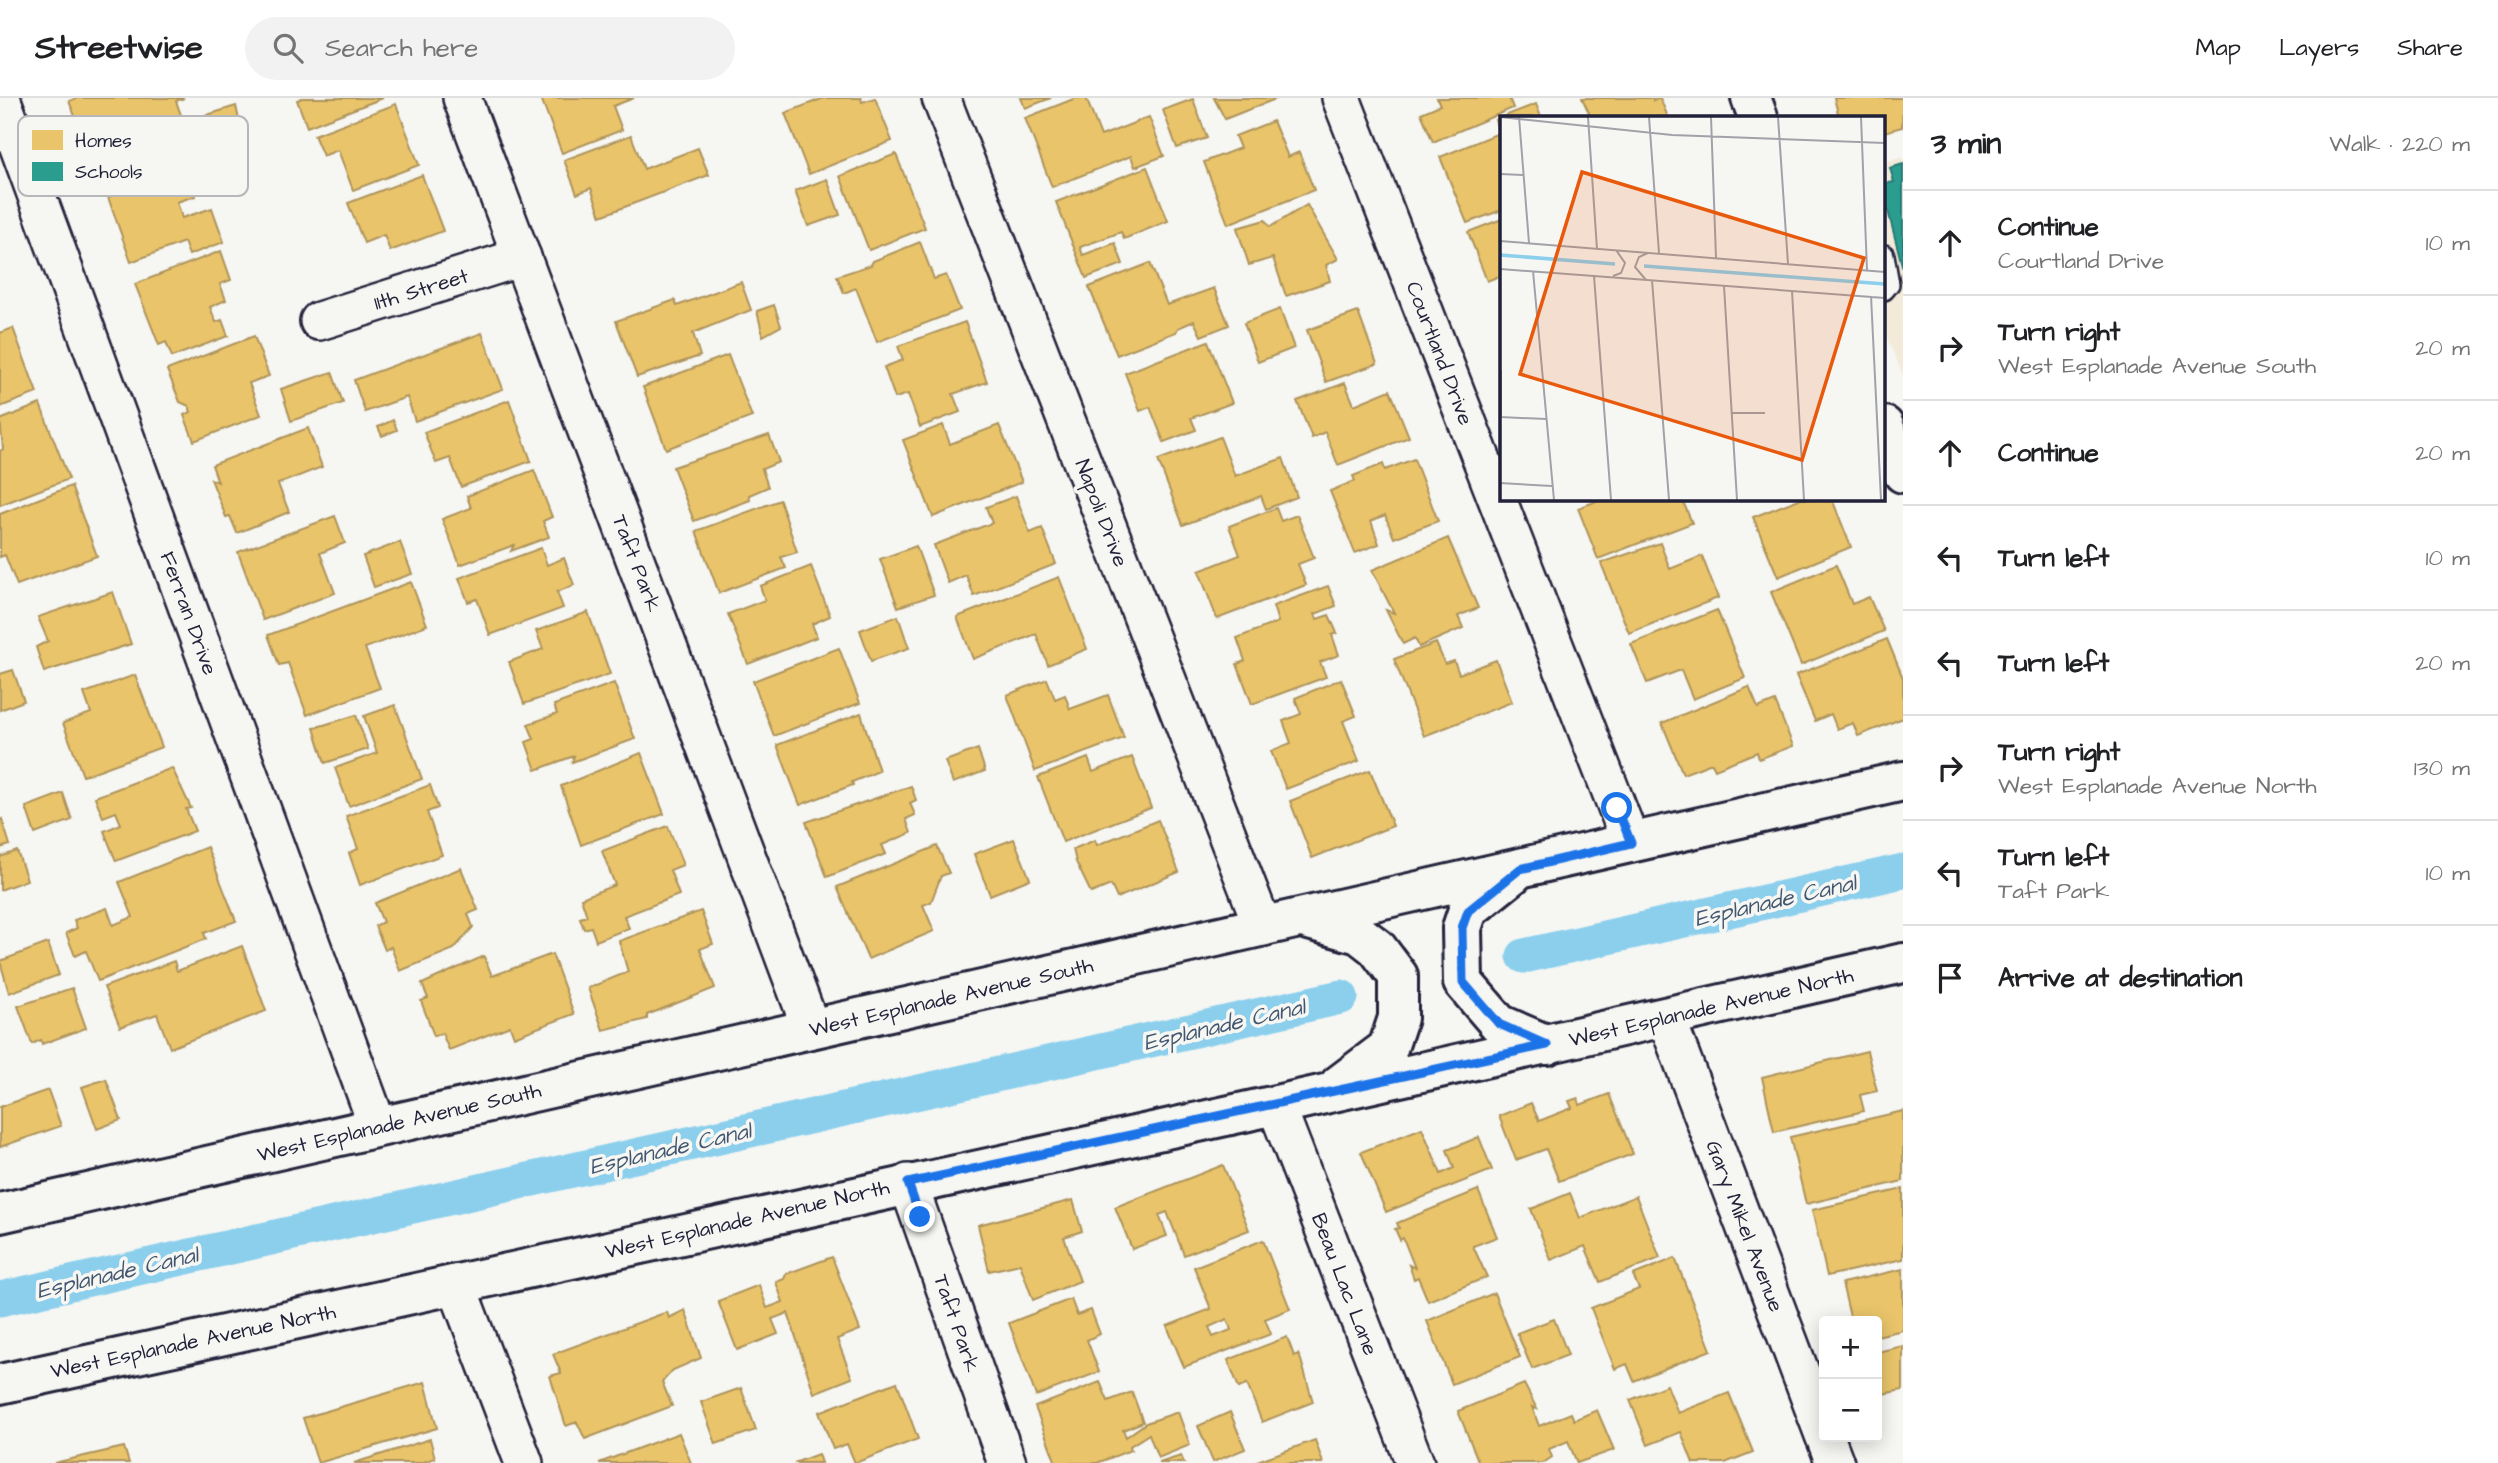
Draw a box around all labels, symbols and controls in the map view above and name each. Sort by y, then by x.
search box [245,17,735,80]
text: Streetwise [35,25,203,71]
icon: search [269,29,307,67]
text: Search here [325,30,478,66]
text: Map [2196,31,2241,65]
text: Layers [2279,31,2359,65]
text: Share [2397,31,2463,65]
legend [18,116,248,196]
inset map [1500,116,1885,500]
text: 3 min [1931,123,2001,165]
text: Homes [75,128,132,155]
text: Walk · 220 m [2329,128,2470,160]
text: Schools [75,159,143,186]
text: Continue [1998,209,2099,245]
icon: ahead [1931,224,1969,262]
text: 10 m [2425,227,2470,259]
text: Courtland Drive [1998,245,2164,277]
street label: 11th Street [370,261,472,318]
street label: Courtland Drive [1399,277,1480,429]
text: Turn right [1998,314,2120,350]
icon: right [1931,329,1969,367]
text: 20 m [2415,332,2470,364]
text: West Esplanade Avenue South [1998,350,2316,382]
icon: ahead [1931,434,1969,472]
text: Continue [1998,435,2099,471]
text: 20 m [2415,437,2470,469]
street label: Napoli Drive [1067,455,1135,571]
street label: Taft Park [605,511,668,616]
icon: left [1931,539,1969,577]
text: Turn left [1998,540,2109,576]
text: 10 m [2425,542,2470,574]
street label: Ferran Drive [153,547,224,679]
icon: left [1931,644,1969,682]
text: Turn left [1998,645,2109,681]
text: 20 m [2415,647,2470,679]
text: Turn right [1998,734,2120,770]
icon: right [1931,749,1969,787]
text: 130 m [2414,752,2470,784]
text: West Esplanade Avenue North [1998,770,2317,802]
route start [1601,792,1632,823]
text: Turn left [1998,839,2109,875]
icon: left [1931,854,1969,892]
text: 10 m [2425,857,2470,889]
water label: Esplanade Canal [1691,866,1862,935]
text: Taft Park [1998,875,2109,907]
street label: West Esplanade Avenue South [806,951,1097,1045]
icon: arrive [1931,959,1969,997]
street label: West Esplanade Avenue North [1566,960,1857,1055]
text: Arrive at destination [1998,960,2243,996]
water label: Esplanade Canal [1140,990,1311,1059]
street label: West Esplanade Avenue South [254,1076,545,1170]
water label: Esplanade Canal [586,1114,757,1183]
street label: Gary Mikel Avenue [1697,1136,1791,1317]
street label: West Esplanade Avenue North [602,1172,893,1267]
route end [904,1201,935,1232]
street label: Beau Lac Lane [1304,1209,1385,1359]
water label: Esplanade Canal [33,1238,204,1307]
street label: Taft Park [926,1270,987,1376]
street label: West Esplanade Avenue North [48,1297,339,1387]
map controls [1819,1316,1882,1442]
button: + [1819,1316,1882,1379]
button: − [1819,1379,1882,1442]

